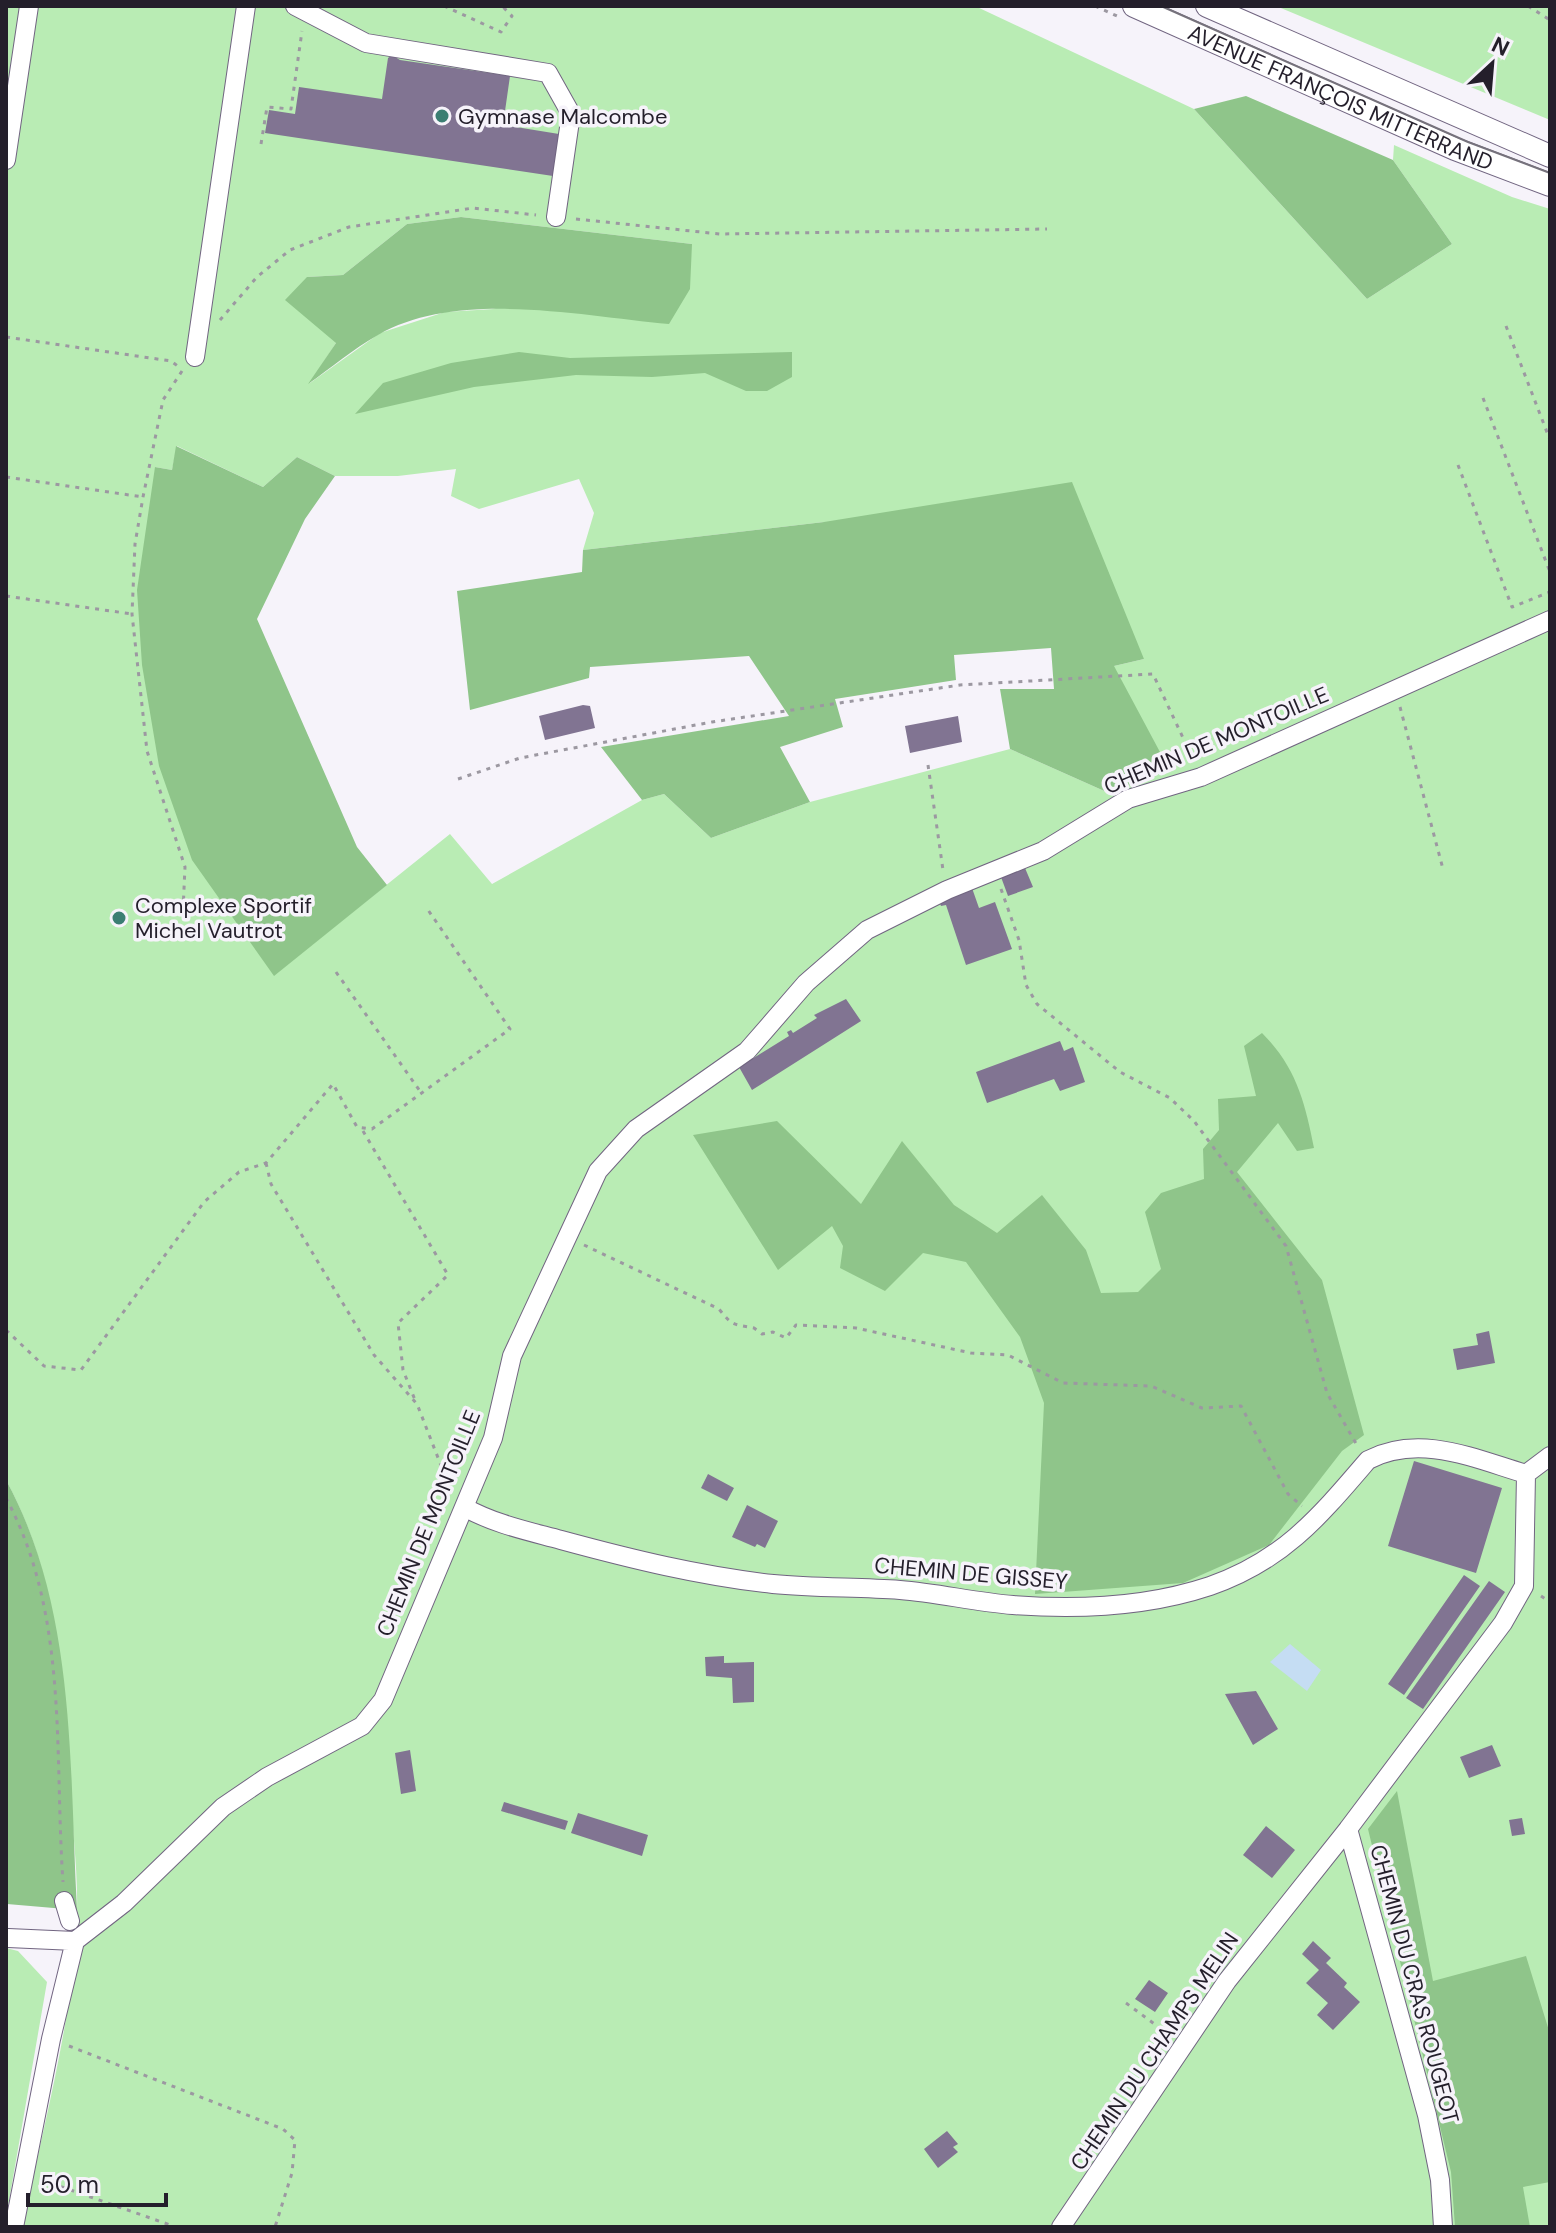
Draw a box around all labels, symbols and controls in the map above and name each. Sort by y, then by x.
street label: AVENUE FRANÇOIS MITTERRAND [1183,18,1497,177]
north arrow [1452,24,1532,104]
text: N [1487,30,1514,63]
place label: Gymnase Malcombe [458,102,667,131]
marker: Gymnase Malcombe [433,107,451,125]
street label: CHEMIN DE MONTOILLE [1099,680,1333,801]
place label: Complexe Sportif Michel Vautrot [135,891,312,945]
marker: Complexe Sportif Michel Vautrot [110,909,128,927]
street label: CHEMIN DE MONTOILLE [370,1406,487,1641]
street label: CHEMIN DE GISSEY [873,1551,1069,1596]
street label: CHEMIN DU CRAS ROUGEOT [1363,1842,1466,2127]
street label: CHEMIN DU CHAMPS MELIN [1064,1927,1245,2176]
scale bar [28,2157,166,2207]
text: 50 m [40,2169,99,2200]

